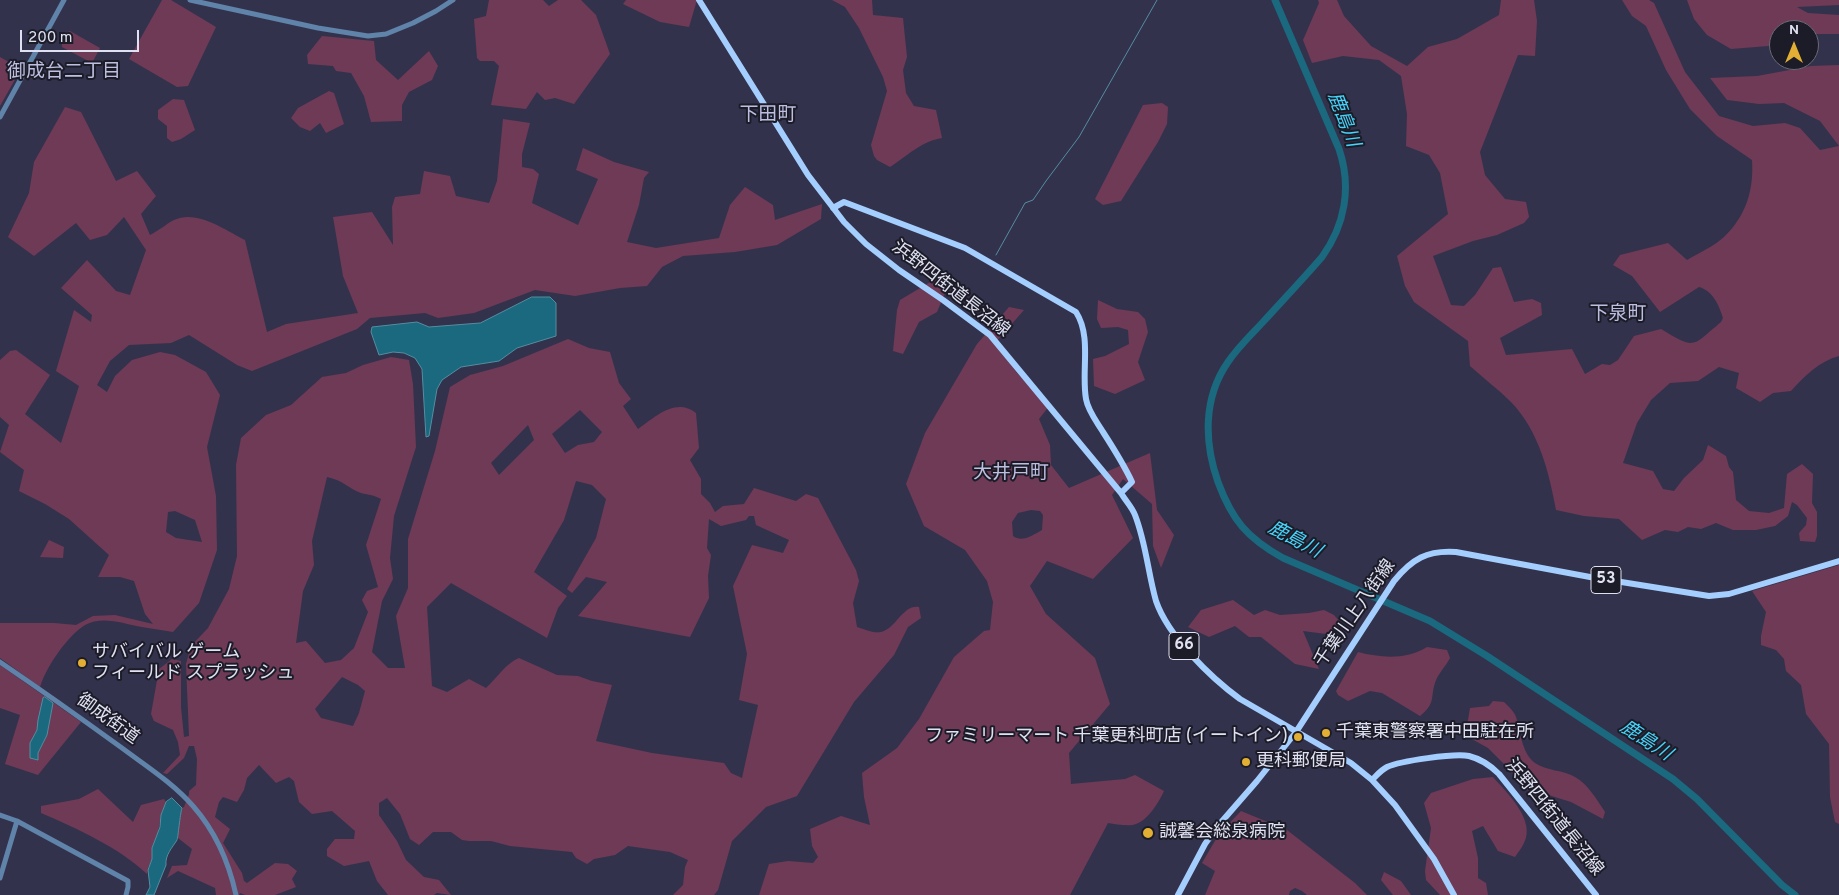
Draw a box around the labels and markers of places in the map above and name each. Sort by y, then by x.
place label: サバイバル ゲーム フィールド スプラッシュ [92,642,294,684]
marker: サバイバル ゲーム フィールド スプラッシュ [76,657,88,669]
place label: 千葉東警察署中田駐在所 [1336,722,1534,744]
place label: ファミリーマート 千葉更科町店 (イートイン) [925,726,1288,748]
marker: 千葉東警察署中田駐在所 [1320,727,1332,739]
marker: ファミリーマート 千葉更科町店 (イートイン) [1292,731,1304,743]
place label: 更科郵便局 [1256,751,1346,773]
marker: 更科郵便局 [1240,756,1252,768]
place label: 誠馨会総泉病院 [1159,822,1285,844]
marker: 誠馨会総泉病院 [1141,826,1155,840]

